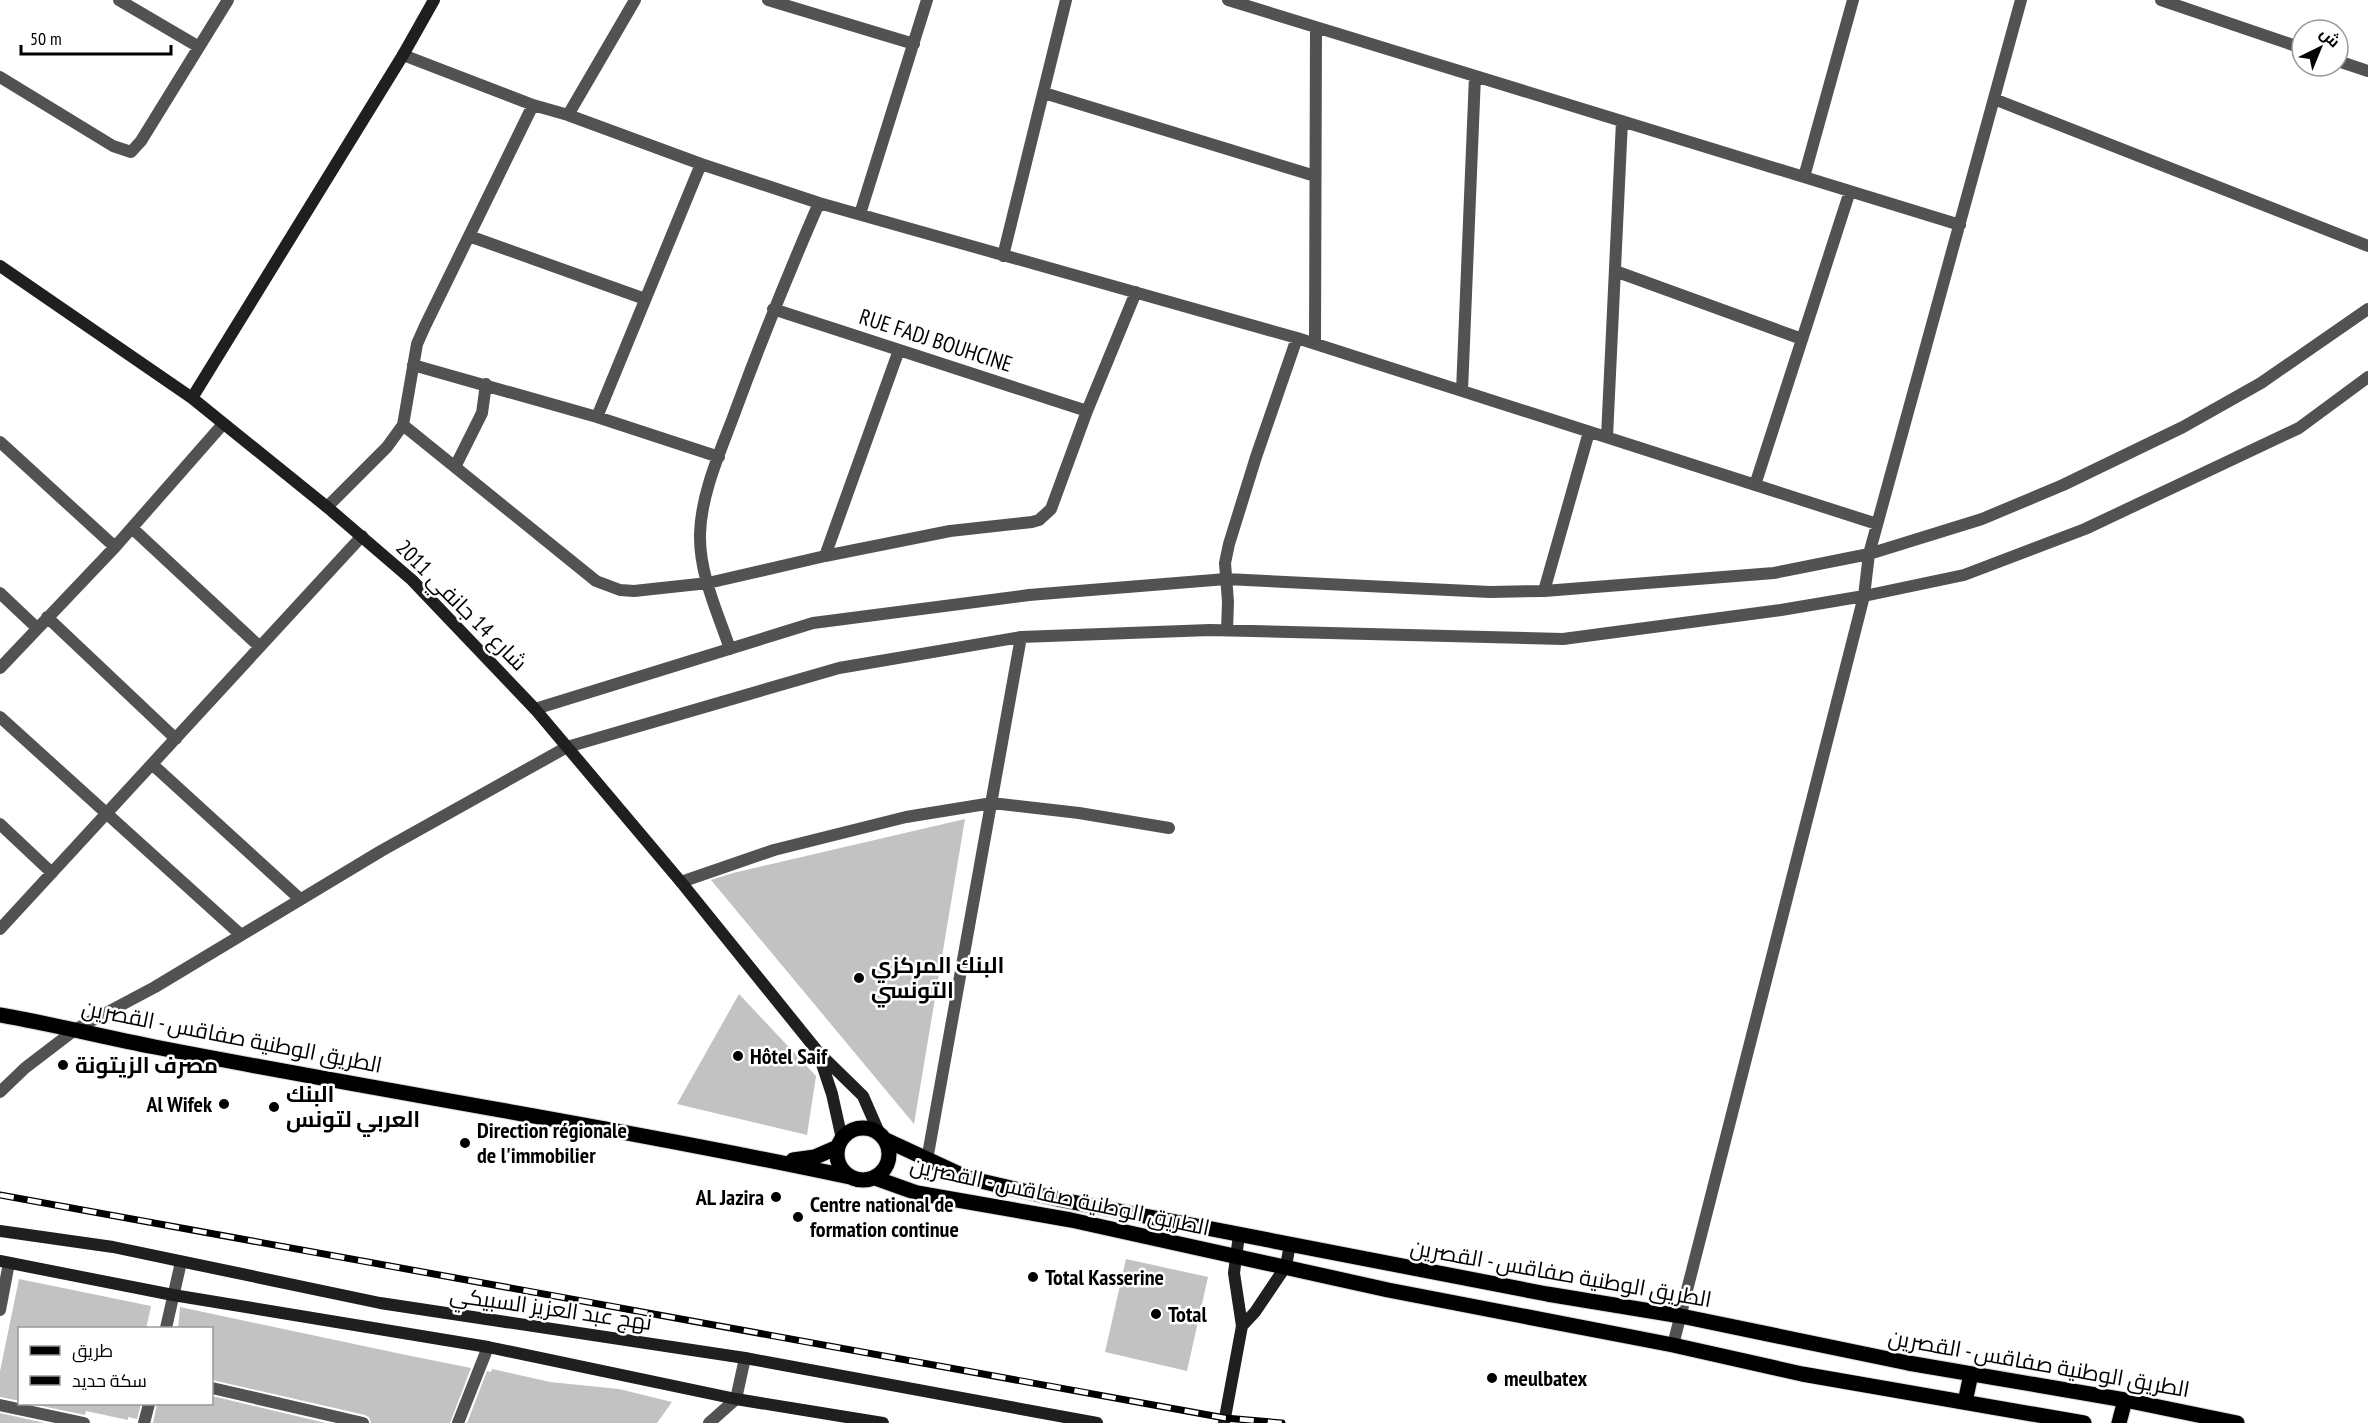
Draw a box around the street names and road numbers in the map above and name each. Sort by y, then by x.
street label: RUE FADJ BOUHCINE [856,302,1016,378]
street label: شارع 14 جانفي 2011 [388,534,533,679]
street label: الطريق الوطنية صفاقس - القصرين [79,993,385,1079]
street label: الطريق الوطنية صفاقس - القصرين [908,1151,1212,1241]
street label: الطريق الوطنية صفاقس - القصرين [1408,1233,1714,1313]
street label: نهج عبد العزيز السبيكي [448,1280,654,1339]
street label: الطريق الوطنية صفاقس - القصرين [1886,1323,2192,1403]

